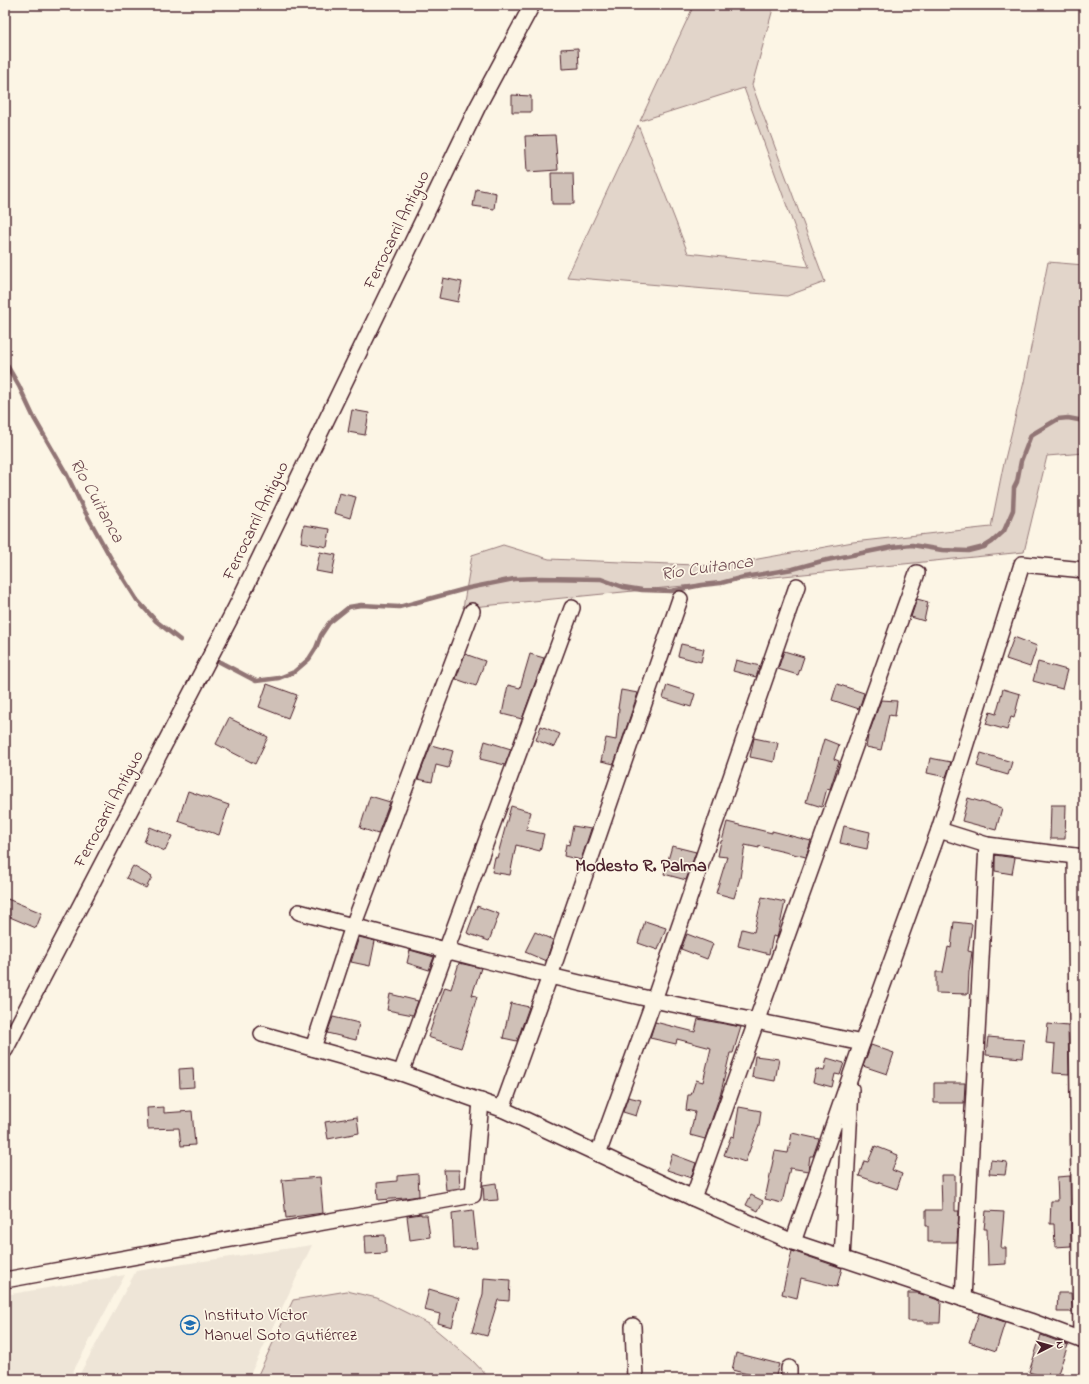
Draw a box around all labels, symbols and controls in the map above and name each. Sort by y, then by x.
street label: Ferrocarril Antiguo [357,166,438,295]
water label: Río Cuitanca [62,454,130,548]
street label: Ferrocarril Antiguo [216,457,297,586]
water label: Río Cuitanca [659,550,755,588]
street label: Ferrocarril Antiguo [67,746,152,874]
district label: Modesto R. Palma [575,854,707,880]
place label: Instituto Víctor Manuel Soto Gutiérrez [204,1303,358,1348]
school or university icon: Instituto Víctor Manuel Soto Gutiérrez [179,1314,201,1336]
north arrow [1031,1326,1071,1366]
text: N [1052,1341,1068,1350]

